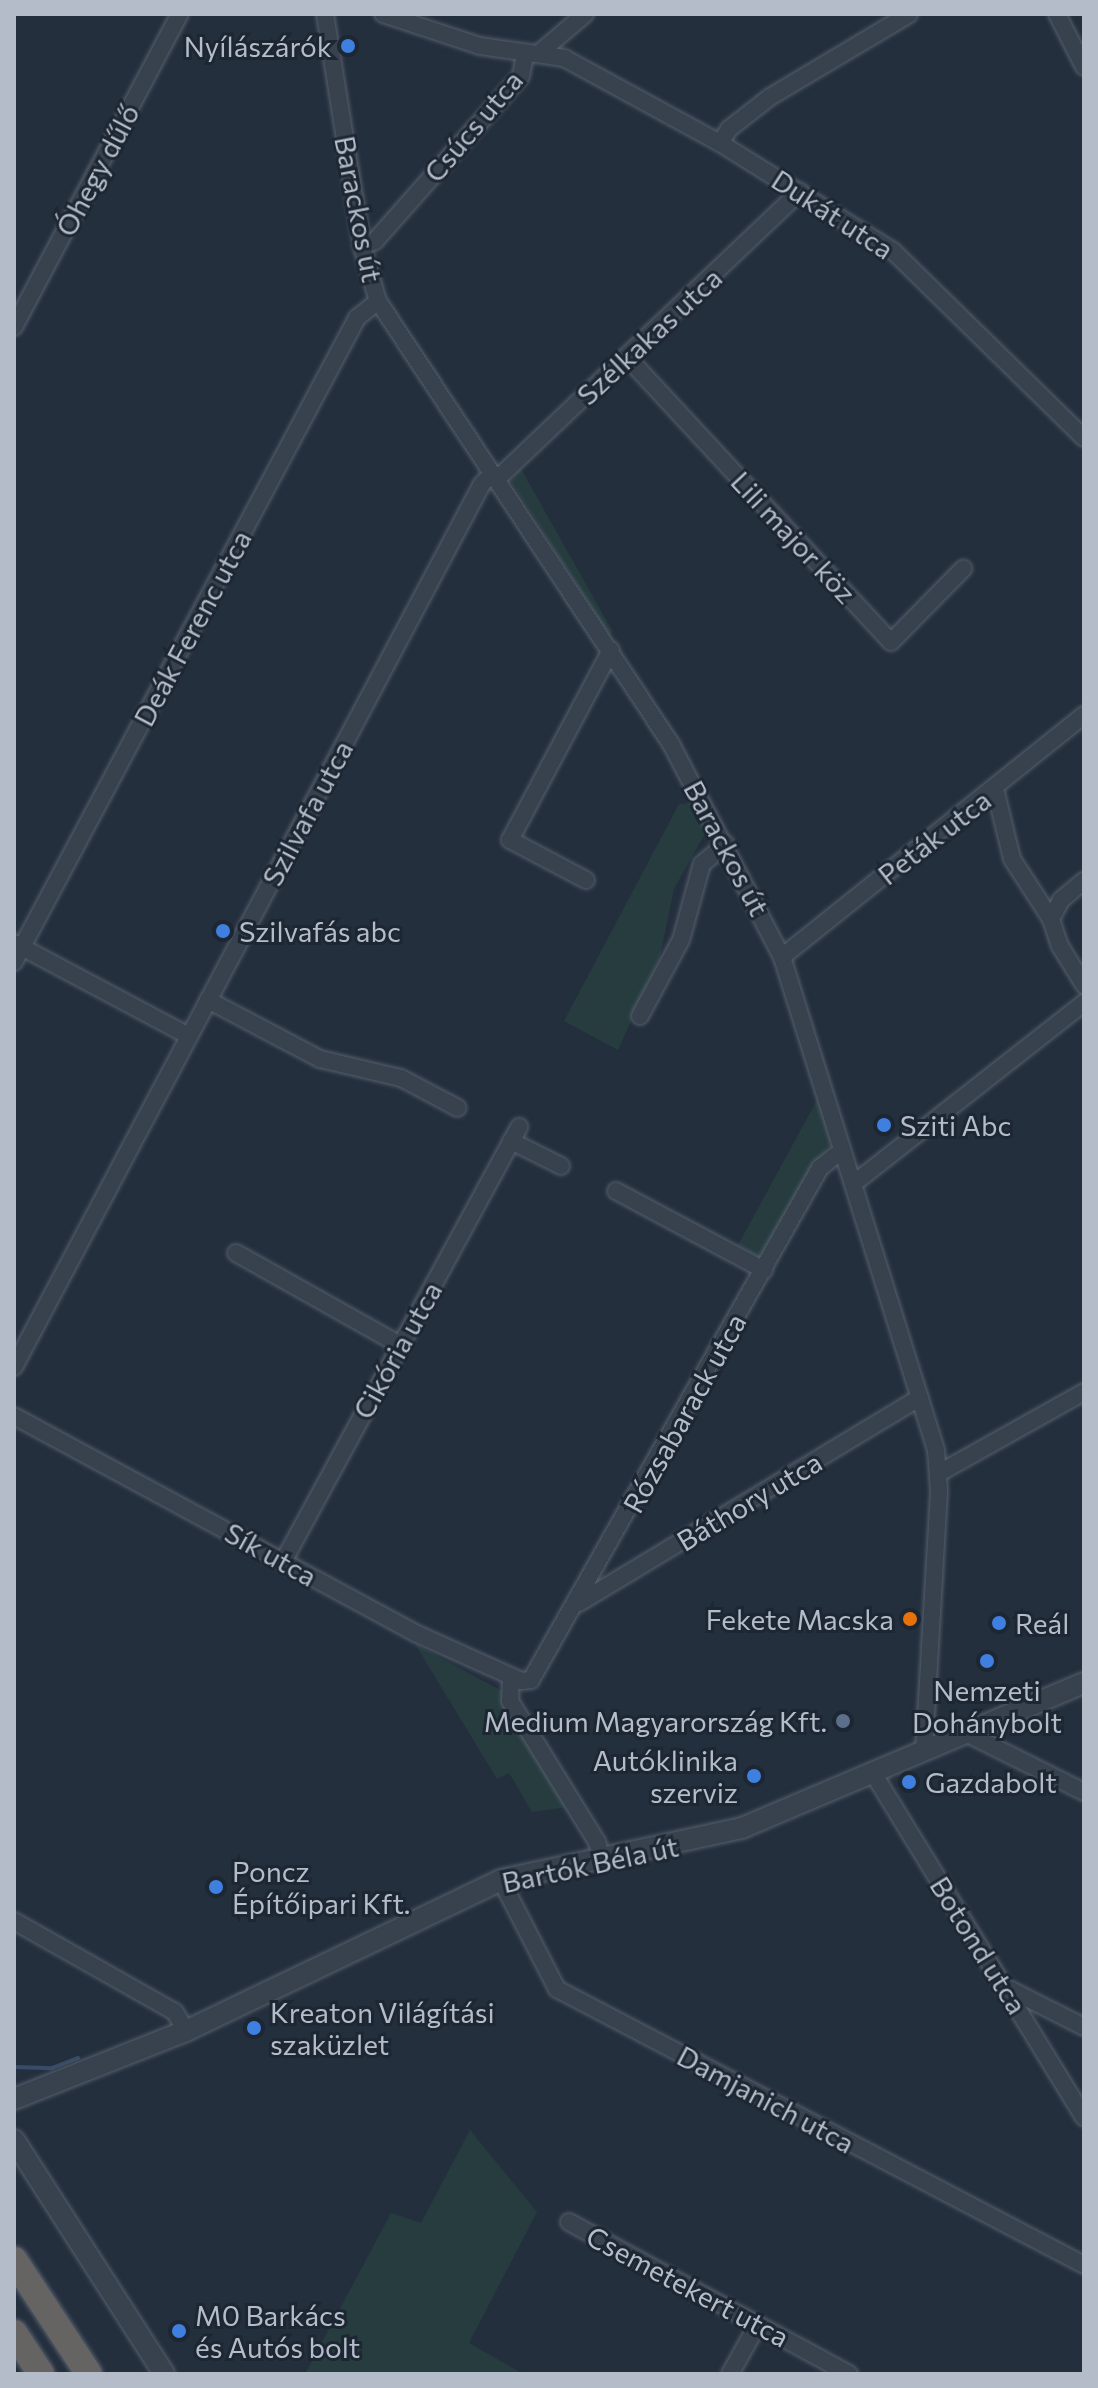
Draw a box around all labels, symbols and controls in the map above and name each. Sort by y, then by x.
place label: Nyílászárók [184,29,332,63]
marker: Nyílászárók [339,37,357,55]
street label: Csúcs utca [417,64,529,188]
street label: Óhegy dűlő [48,98,146,242]
street label: Barackos út [328,133,390,285]
street label: Dukát utca [766,162,900,266]
street label: Szélkakas utca [570,261,728,411]
street label: Lili major köz [725,464,863,610]
street label: Deák Ferenc utca [126,524,258,732]
street label: Szilvafa utca [255,735,359,891]
street label: Barackos út [677,775,777,921]
street label: Peták utca [871,783,997,891]
place label: Szilvafás abc [239,914,401,948]
marker: Szilvafás abc [214,922,232,940]
place label: Sziti Abc [900,1108,1011,1142]
marker: Sziti Abc [875,1116,893,1134]
street label: Cikória utca [346,1276,448,1424]
street label: Rózsabarack utca [615,1308,753,1518]
street label: Báthory utca [670,1445,828,1557]
street label: Sík utca [219,1515,323,1593]
place label: Fekete Macska [706,1602,894,1636]
place label: Reál [1015,1606,1069,1640]
marker: Fekete Macska [901,1610,919,1628]
marker: Reál [990,1614,1008,1632]
marker: Nemzeti Dohánybolt [978,1652,996,1670]
place label: Nemzeti Dohánybolt [912,1673,1062,1739]
place label: Medium Magyarország Kft. [484,1704,827,1738]
marker: Medium Magyarország Kft. [834,1712,852,1730]
place label: Autóklinika szerviz [593,1743,738,1809]
place label: Gazdabolt [925,1765,1057,1799]
marker: Autóklinika szerviz [745,1767,763,1785]
marker: Gazdabolt [900,1773,918,1791]
street label: Bartók Béla út [499,1829,681,1899]
place label: Poncz Építőipari Kft. [232,1854,410,1920]
street label: Botond utca [924,1870,1034,2020]
marker: Poncz Építőipari Kft. [207,1878,225,1896]
place label: Kreaton Világítási szaküzlet [270,1995,495,2061]
marker: Kreaton Világítási szaküzlet [245,2019,263,2037]
street label: Damjanich utca [672,2038,860,2160]
street label: Csemetekert utca [581,2218,795,2354]
place label: M0 Barkács és Autós bolt [195,2298,360,2364]
marker: M0 Barkács és Autós bolt [170,2322,188,2340]

